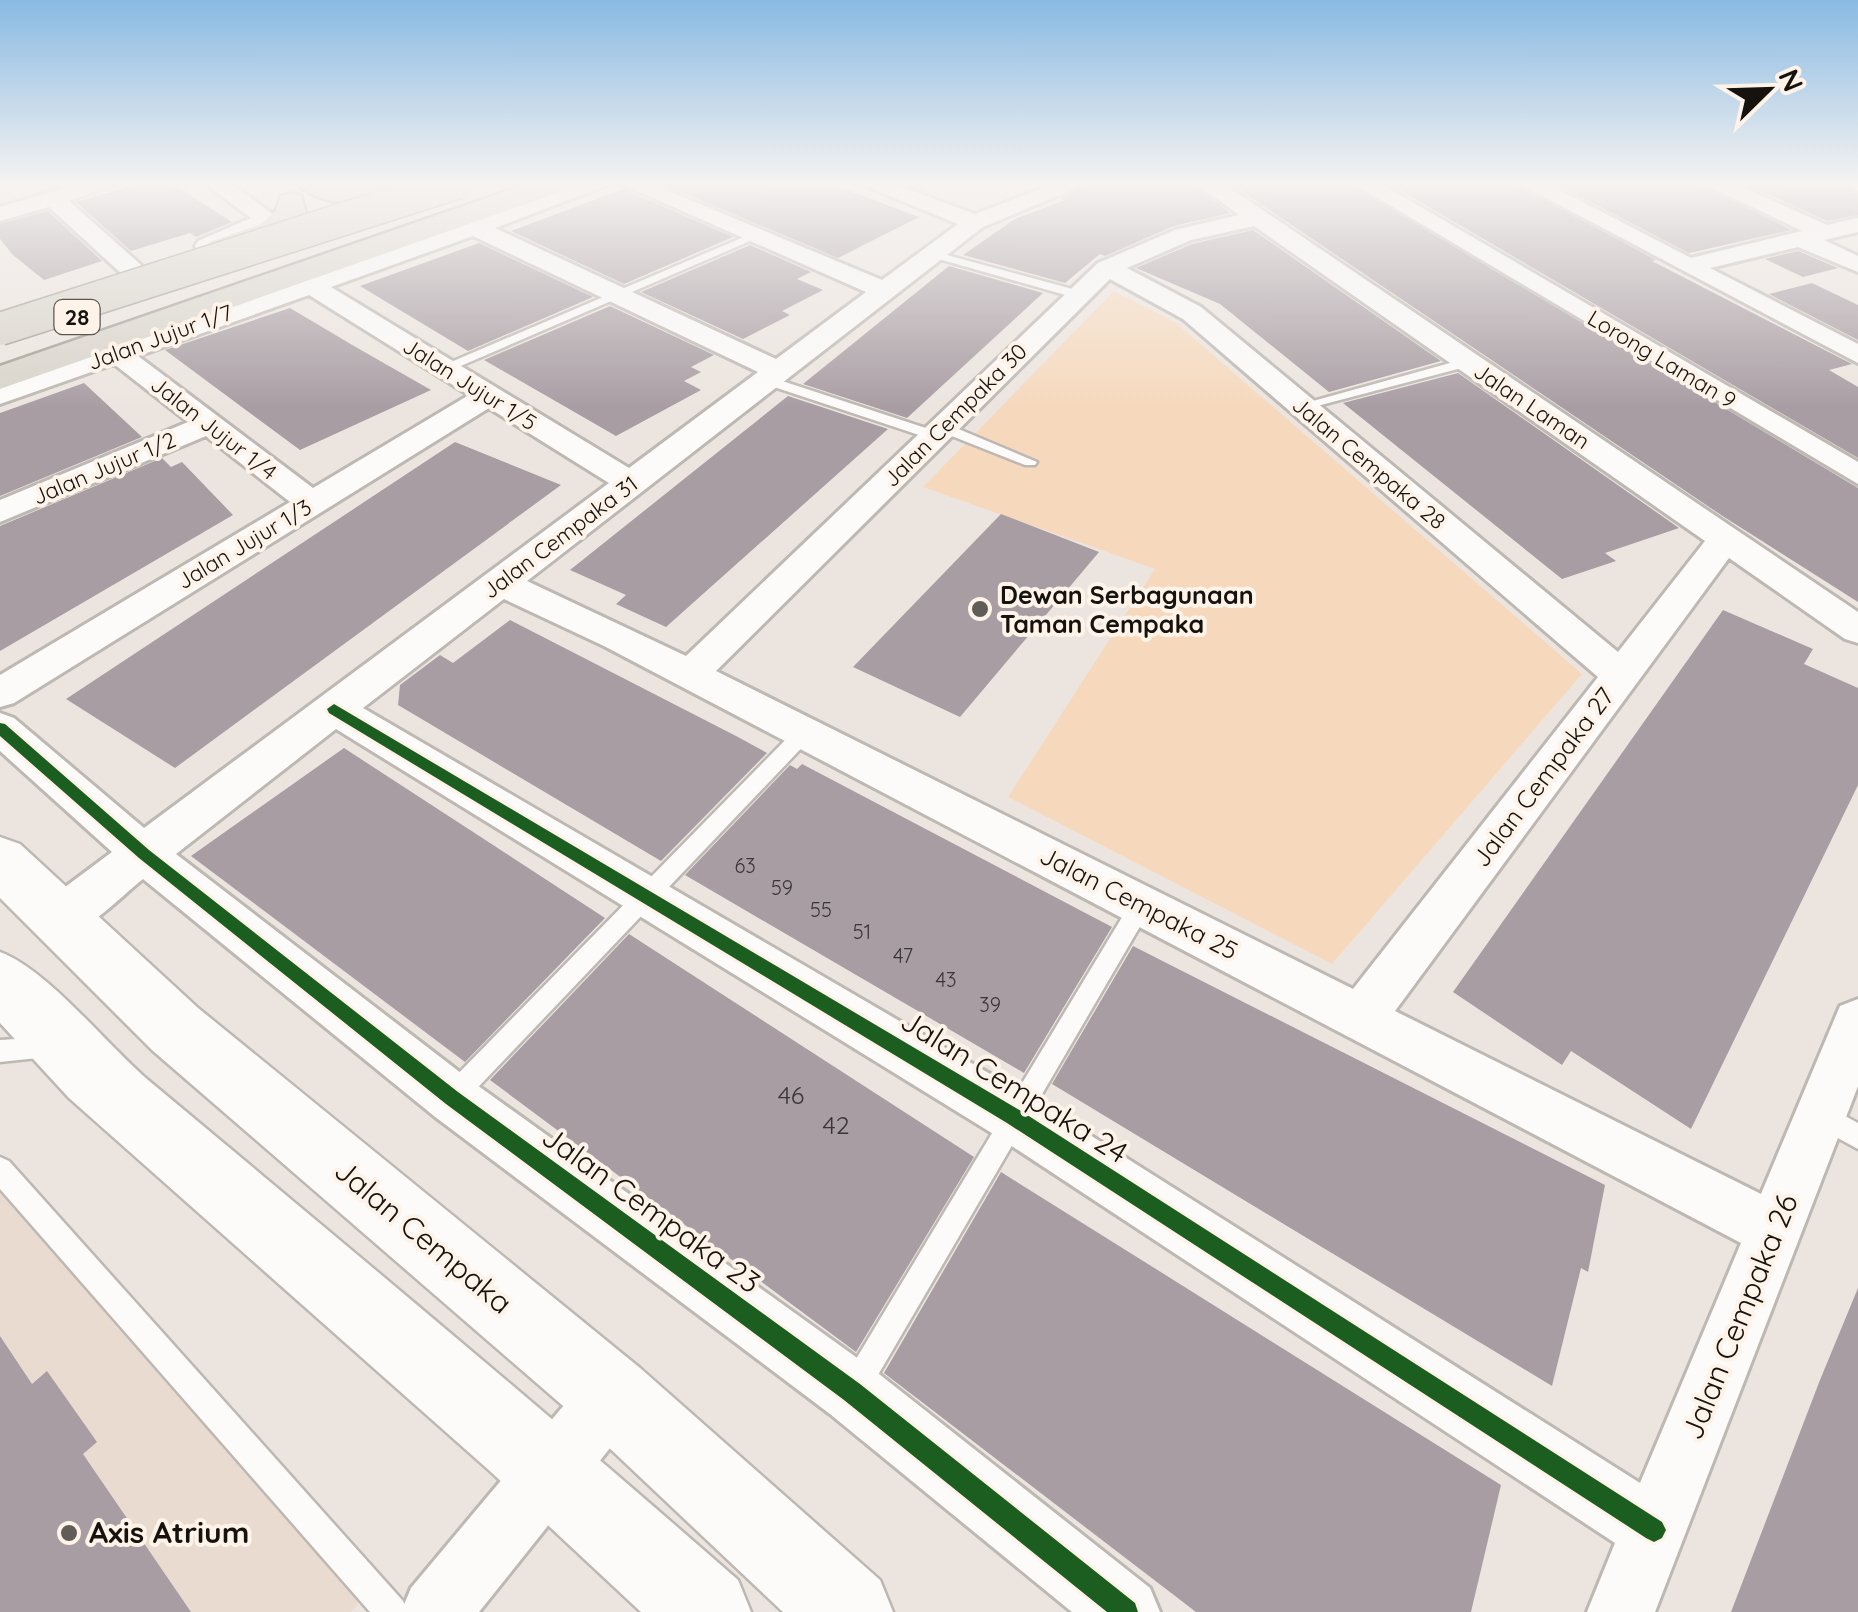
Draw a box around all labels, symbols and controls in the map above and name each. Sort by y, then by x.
north arrow [1718,40,1818,140]
text: N [1771,64,1812,96]
street label: Jalan Jujur 1/7 [84,298,236,376]
road number: 28 [54,300,100,334]
street label: Lorong Laman 9 [1583,304,1741,414]
street label: Jalan Jujur 1/5 [398,332,542,436]
street label: Jalan Cempaka 30 [877,337,1033,493]
street label: Jalan Laman [1469,357,1595,455]
street label: Jalan Jujur 1/4 [145,370,283,486]
street label: Jalan Cempaka 28 [1287,391,1451,535]
street label: Jalan Jujur 1/2 [28,425,180,511]
street label: Jalan Cempaka 31 [477,469,643,605]
street label: Jalan Jujur 1/3 [172,493,316,595]
place label: Dewan Serbagunaan Taman Cempaka [1000,579,1254,639]
marker: Dewan Serbagunaan Taman Cempaka [969,598,991,620]
street label: Jalan Cempaka 27 [1465,681,1620,873]
street label: Jalan Cempaka 25 [1035,839,1243,966]
house number: 63 [734,853,756,878]
house number: 59 [771,875,793,900]
house number: 55 [810,897,832,922]
house number: 51 [853,919,871,944]
house number: 47 [893,943,913,968]
house number: 43 [935,967,957,992]
house number: 39 [979,992,1001,1017]
street label: Jalan Cempaka 24 [894,1001,1135,1171]
house number: 46 [778,1079,804,1110]
house number: 42 [822,1109,850,1140]
street label: Jalan Cempaka 23 [535,1117,768,1301]
street label: Jalan Cempaka [327,1151,520,1322]
street label: Jalan Cempaka 26 [1673,1188,1806,1445]
place label: Axis Atrium [89,1513,249,1551]
marker: Axis Atrium [58,1522,80,1544]

